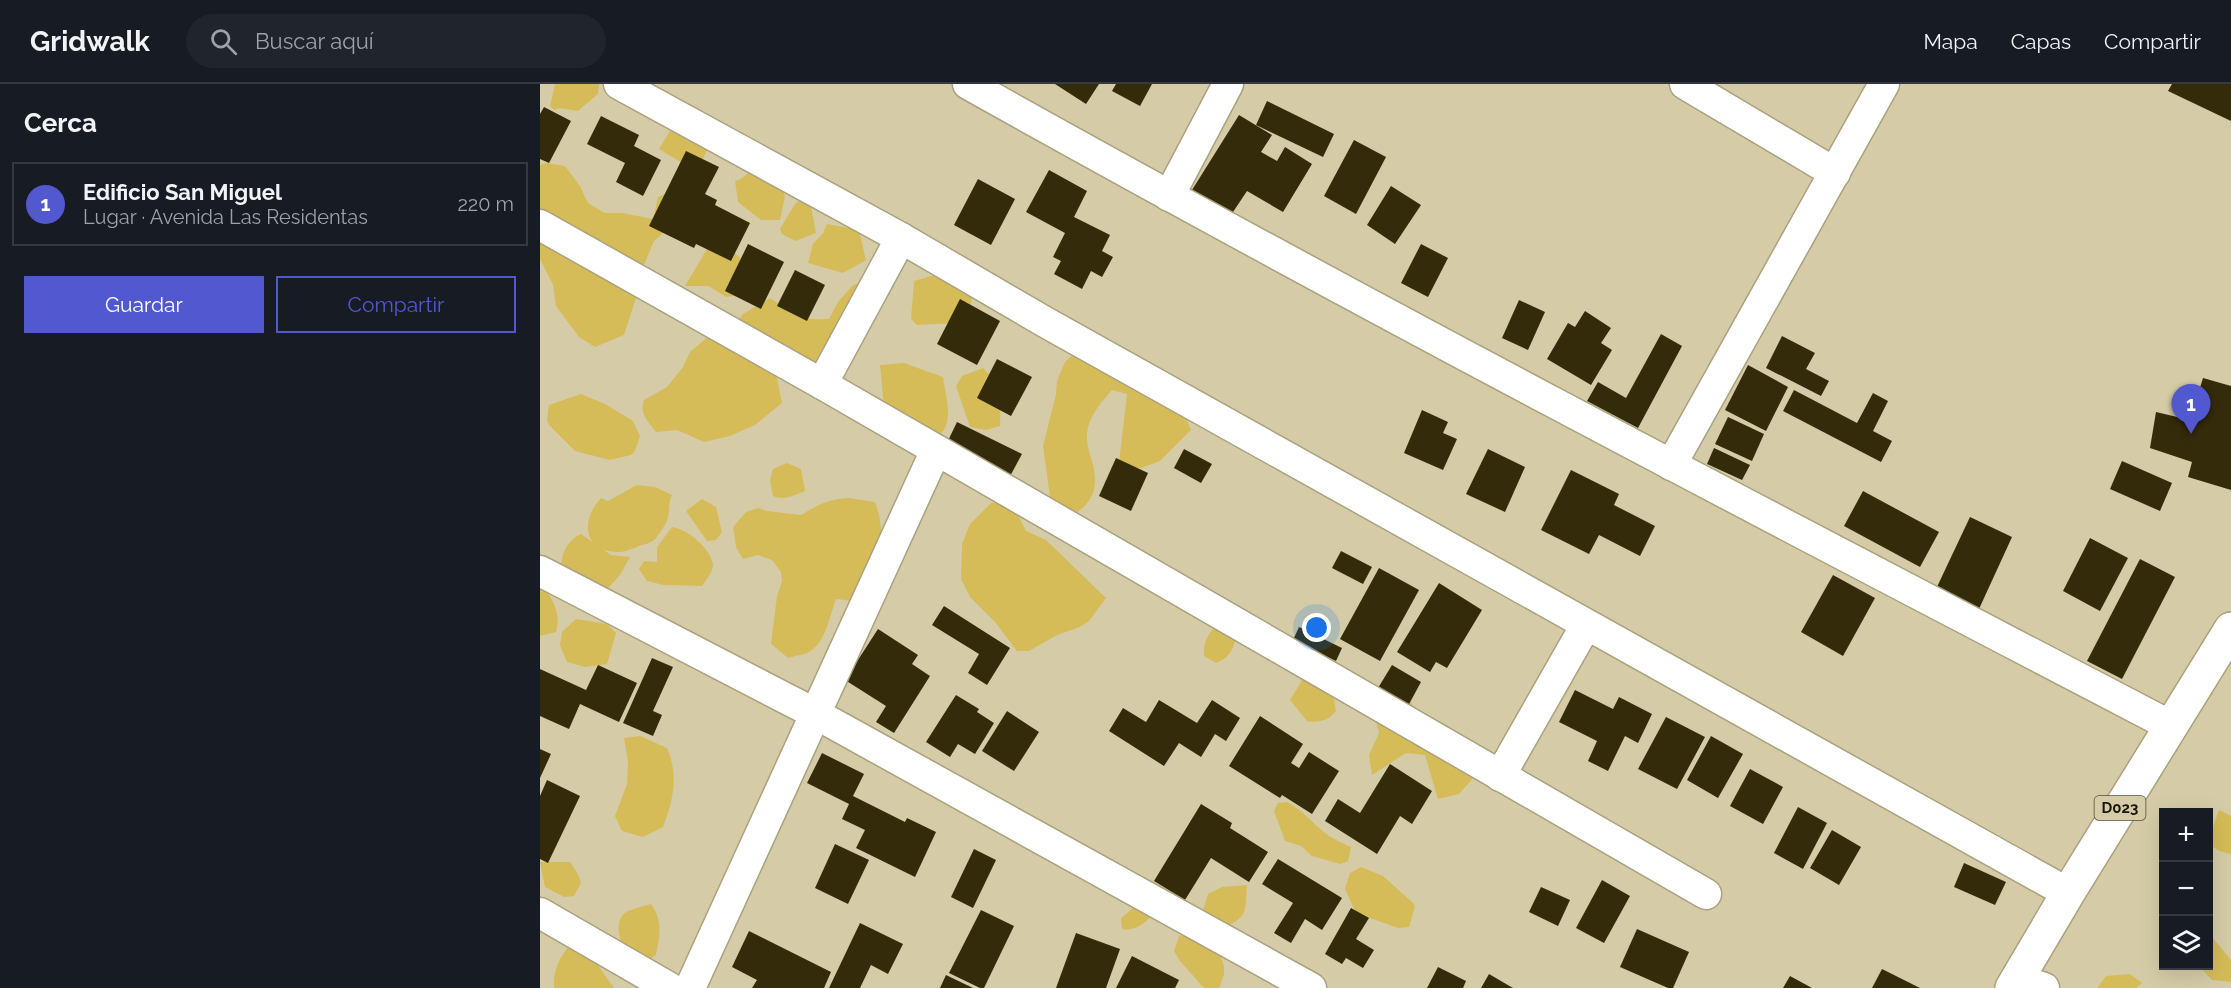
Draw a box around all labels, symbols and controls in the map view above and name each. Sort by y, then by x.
search box [186,14,606,68]
text: Gridwalk [30,25,150,58]
icon: search [207,25,240,58]
text: Buscar aquí [255,28,374,54]
text: Mapa [1923,29,1978,54]
text: Capas [2011,29,2071,54]
text: Compartir [2104,29,2201,54]
text: Cerca [24,108,97,138]
text: Edificio San Miguel [83,179,282,205]
text: 1 [41,192,50,216]
text: 220 m [457,192,514,216]
text: Lugar · Avenida Las Residentas [83,205,368,229]
button: Guardar [24,276,264,333]
button: Compartir [276,276,516,333]
pin: 1 [2172,384,2210,434]
your location [1302,613,1331,642]
road number: D023 [2094,796,2146,820]
map controls [2159,808,2213,970]
button: + [2159,808,2213,862]
button: − [2159,862,2213,916]
button: layers [2159,916,2213,970]

